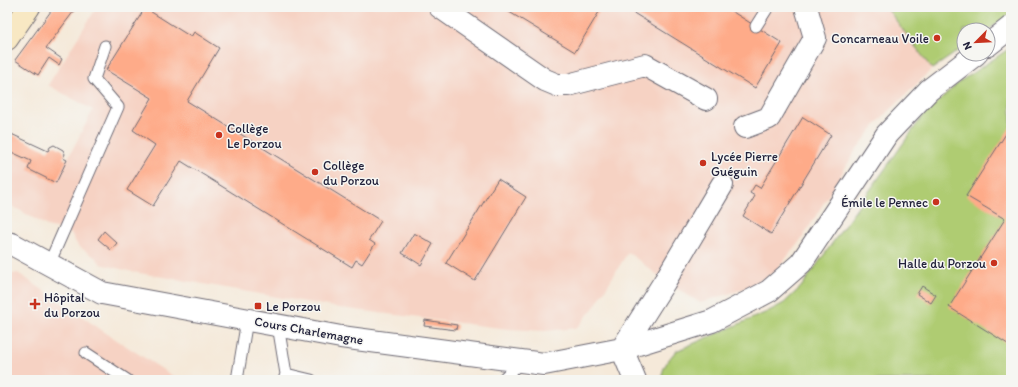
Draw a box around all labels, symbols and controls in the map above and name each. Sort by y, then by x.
north arrow [956,22,996,62]
place label: Concarneau Voile [831,31,929,46]
marker: Concarneau Voile [932,33,942,43]
text: N [960,40,975,52]
place label: Collège Le Porzou [227,121,282,151]
marker: Collège Le Porzou [214,130,224,140]
place label: Lycée Pierre Guéguin [711,149,778,179]
place label: Collège du Porzou [323,158,379,188]
marker: Lycée Pierre Guéguin [698,158,708,168]
marker: Collège du Porzou [310,167,320,177]
place label: Émile le Pennec [841,195,928,210]
marker: Émile le Pennec [931,197,941,207]
place label: Halle du Porzou [898,256,986,271]
marker: Halle du Porzou [989,258,999,268]
place label: Hôpital du Porzou [44,290,100,320]
marker: Hôpital du Porzou [29,298,41,310]
place label: Le Porzou [266,299,321,314]
marker: Le Porzou [253,301,263,311]
street label: Cours Charlemagne [253,314,365,347]

